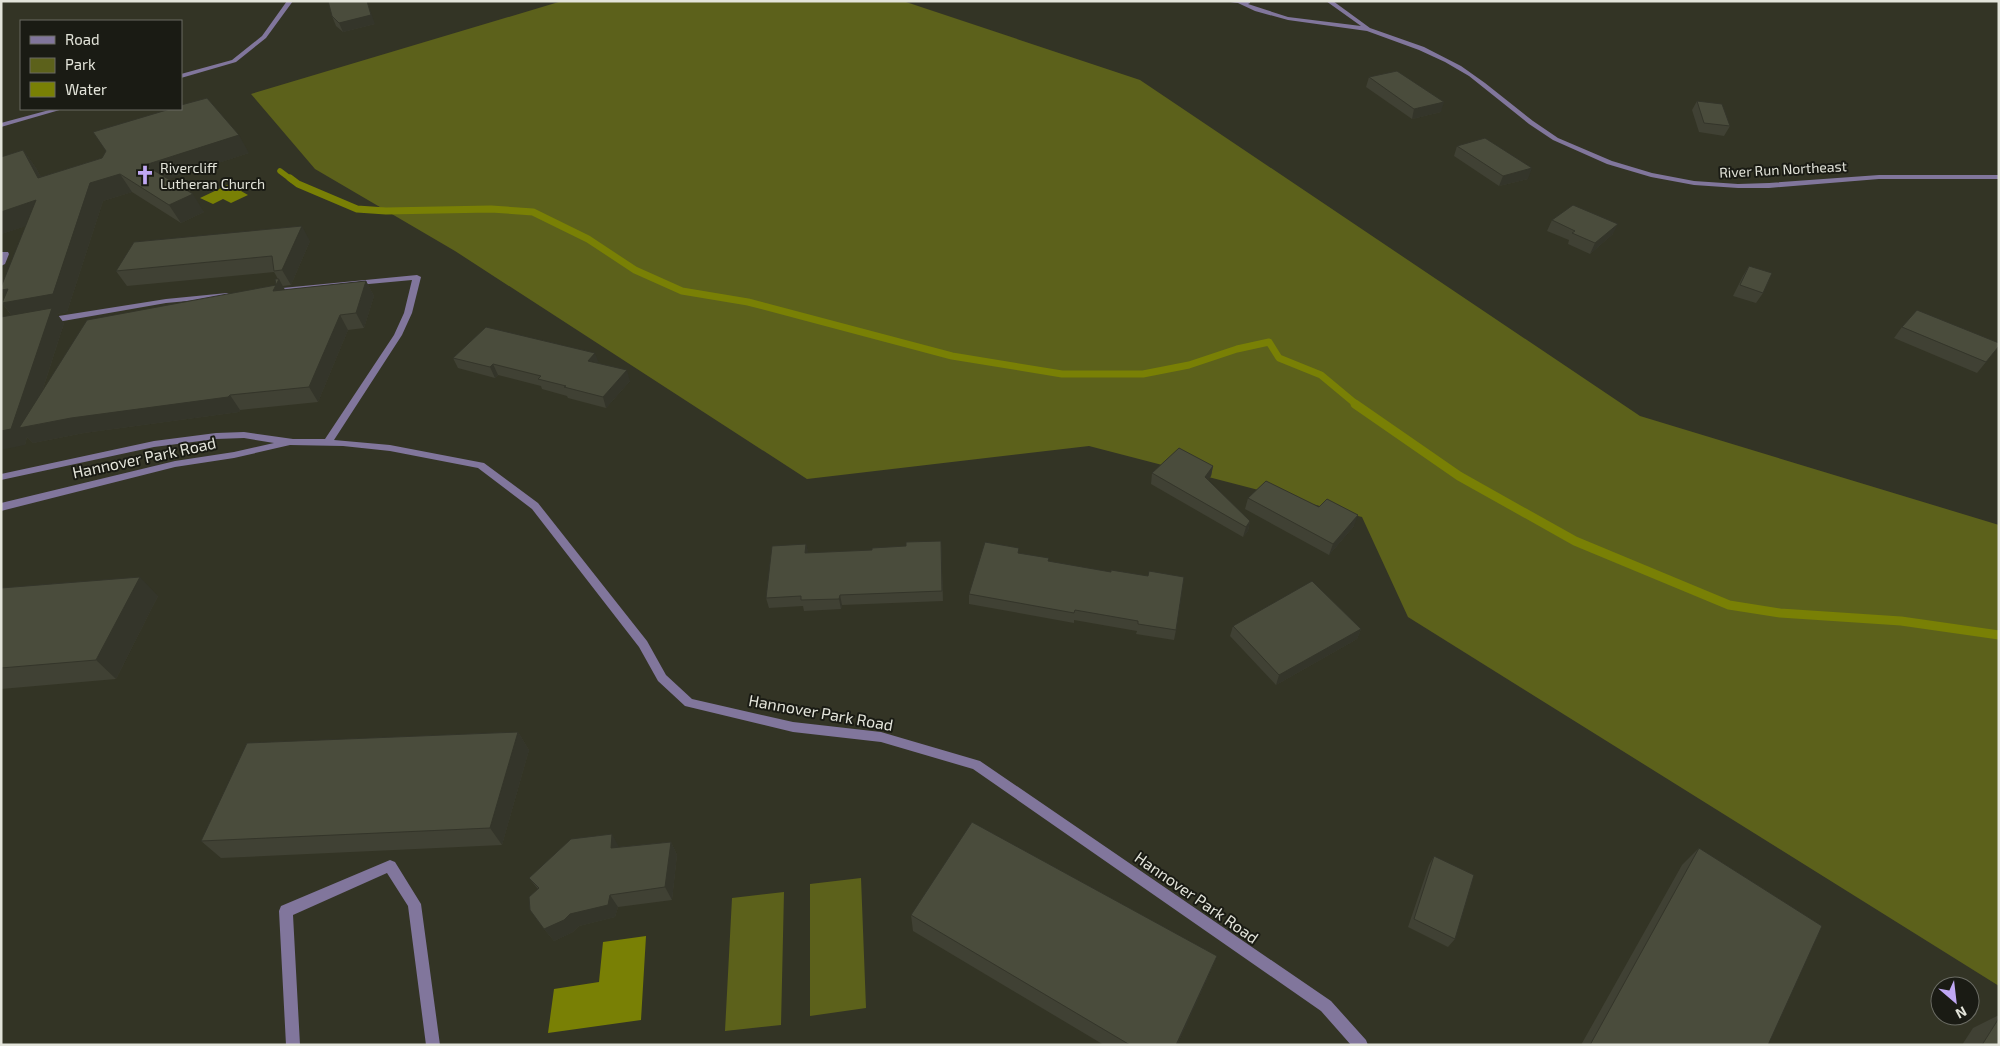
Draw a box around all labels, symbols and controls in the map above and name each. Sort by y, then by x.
legend [20,20,182,110]
text: Road [65,30,100,48]
text: Park [65,55,96,73]
text: Water [65,80,107,98]
street label: River Run Northeast [1719,157,1847,181]
place label: Rivercliff Lutheran Church [160,159,265,192]
church icon: Rivercliff Lutheran Church [134,164,156,186]
street label: Hannover Park Road [70,432,218,482]
street label: Hannover Park Road [747,690,895,734]
street label: Hannover Park Road [1131,847,1263,947]
north arrow [1930,976,1980,1026]
text: N [1953,1003,1970,1023]

